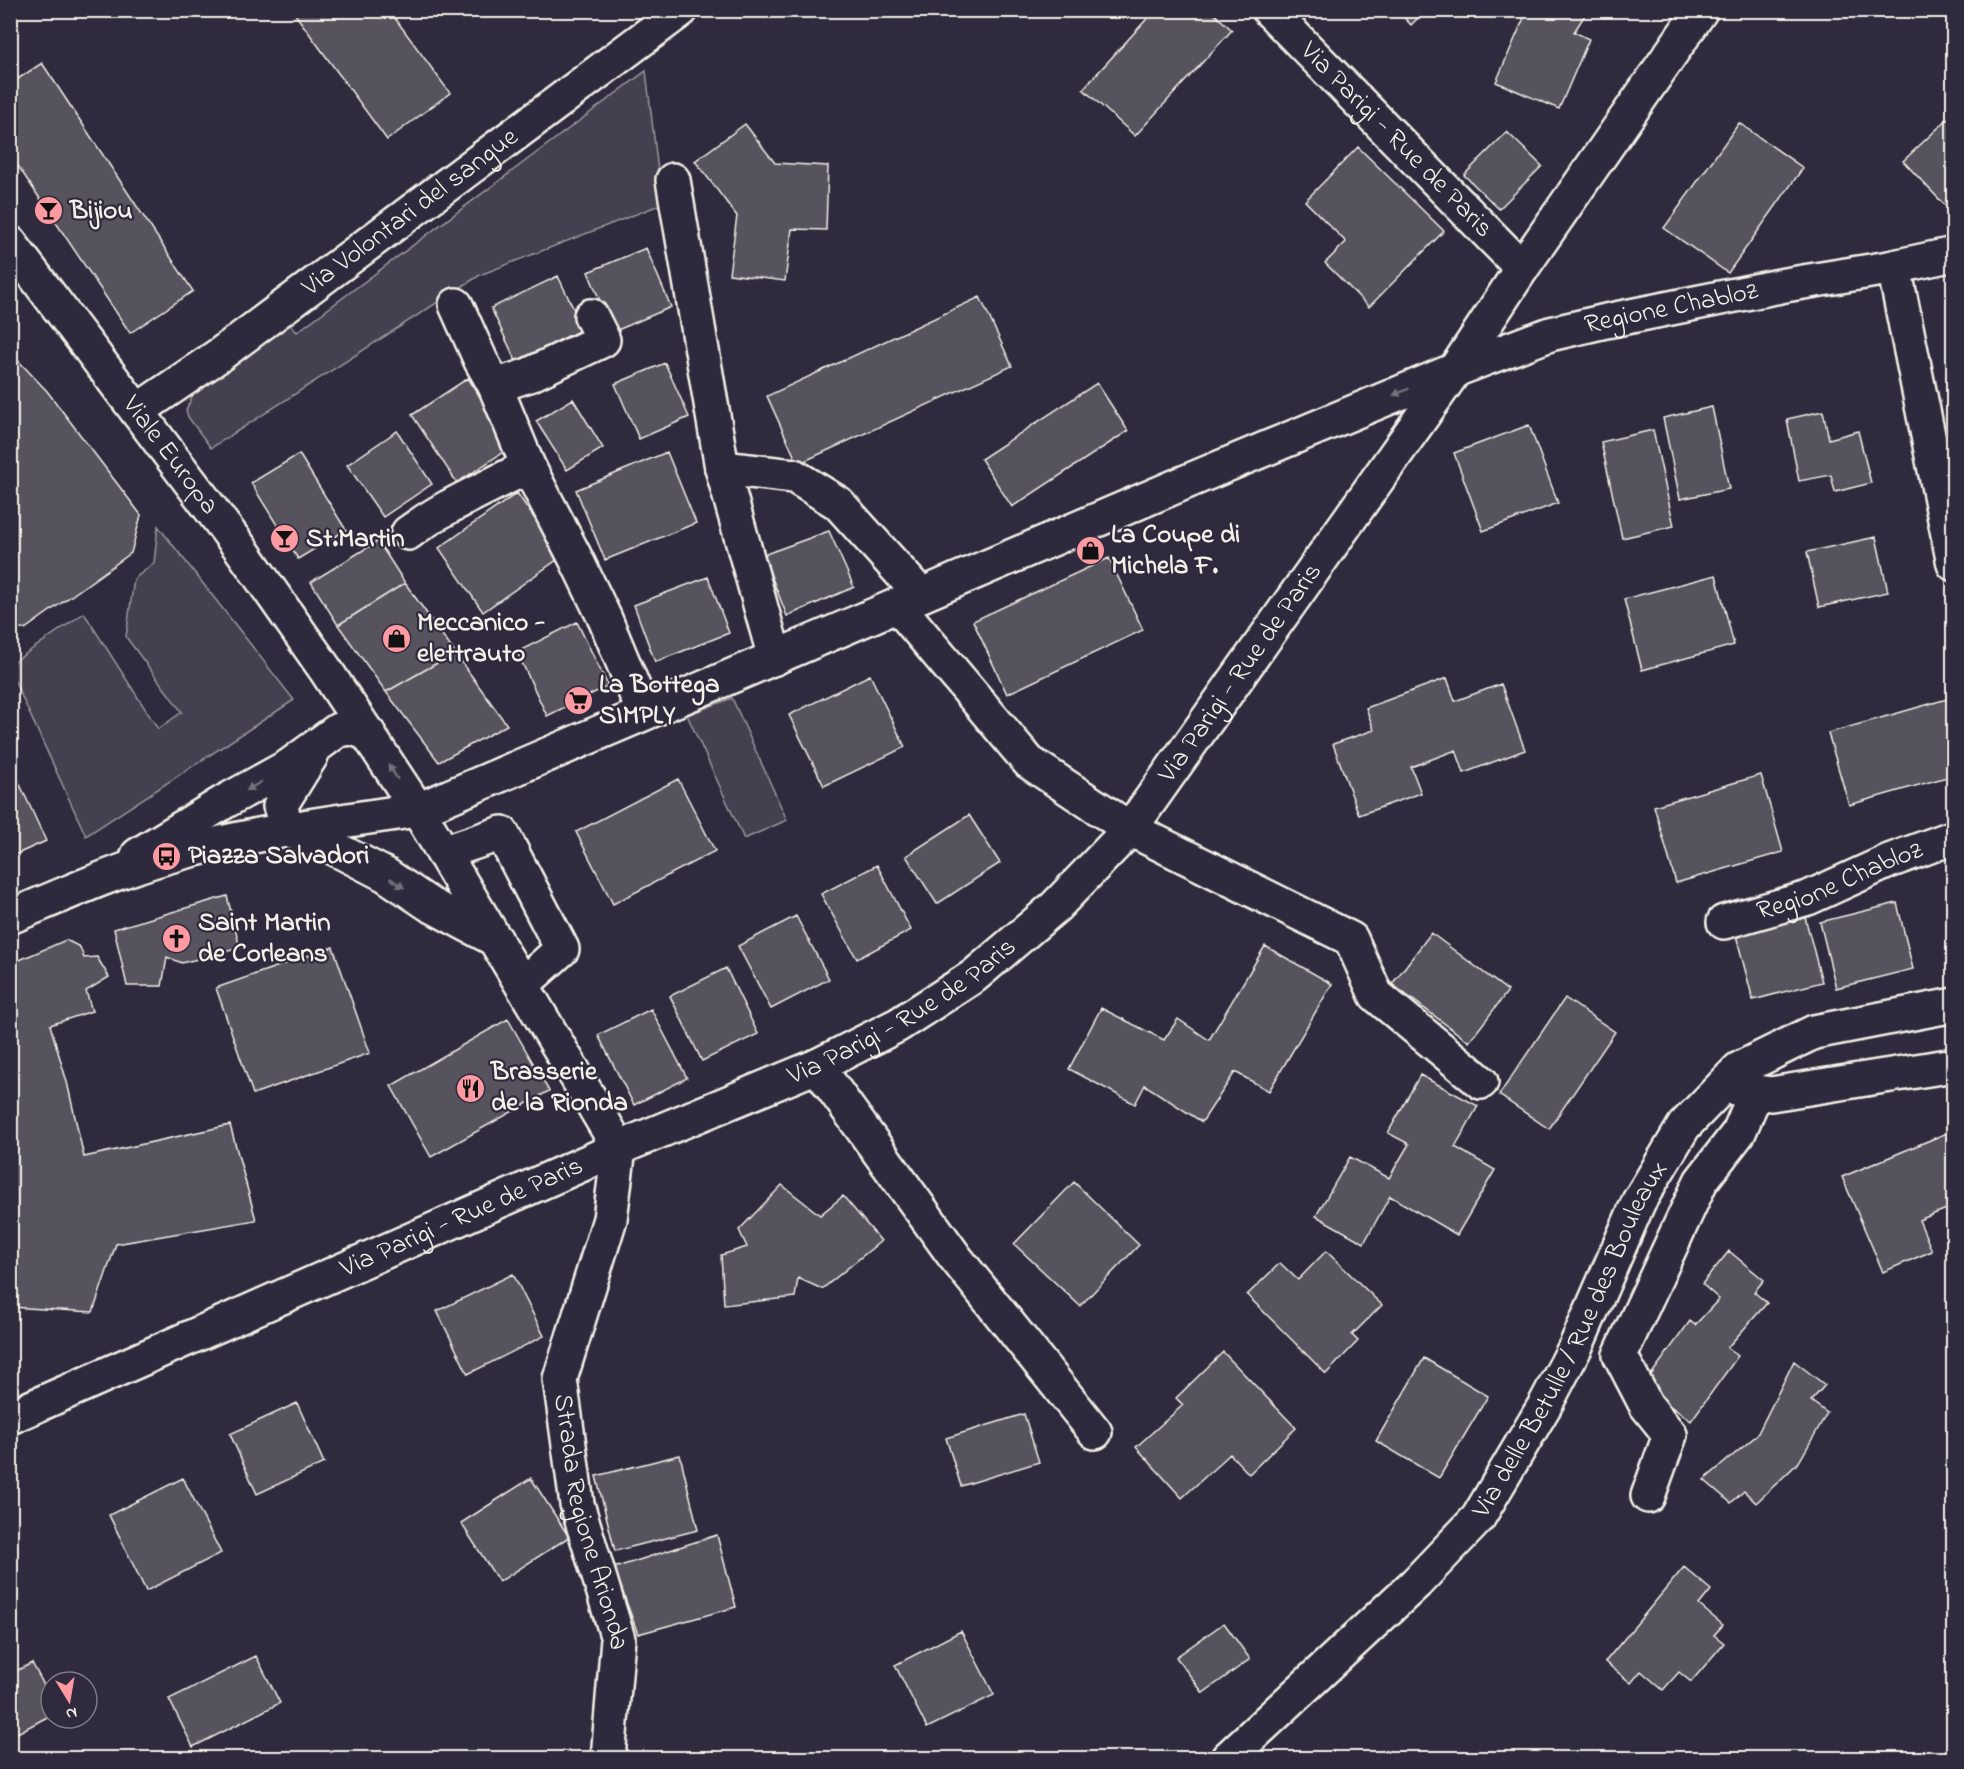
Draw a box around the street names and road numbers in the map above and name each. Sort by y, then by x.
street label: Via Parigi - Rue de Paris [1290,32,1502,247]
street label: Via Volontari del sangue [293,118,528,307]
street label: Regione Chabloz [1581,271,1762,345]
street label: Viale Europa [112,387,228,523]
street label: Via Parigi - Rue de Paris [1148,555,1332,792]
street label: Regione Chabloz [1752,831,1929,931]
street label: Via Parigi - Rue de Paris [781,928,1025,1096]
street label: Via Parigi - Rue de Paris [333,1147,589,1288]
street label: Via delle Betulle / Rue des Bouleaux [1462,1154,1678,1526]
street label: Strada Regione Arionda [543,1391,638,1652]

